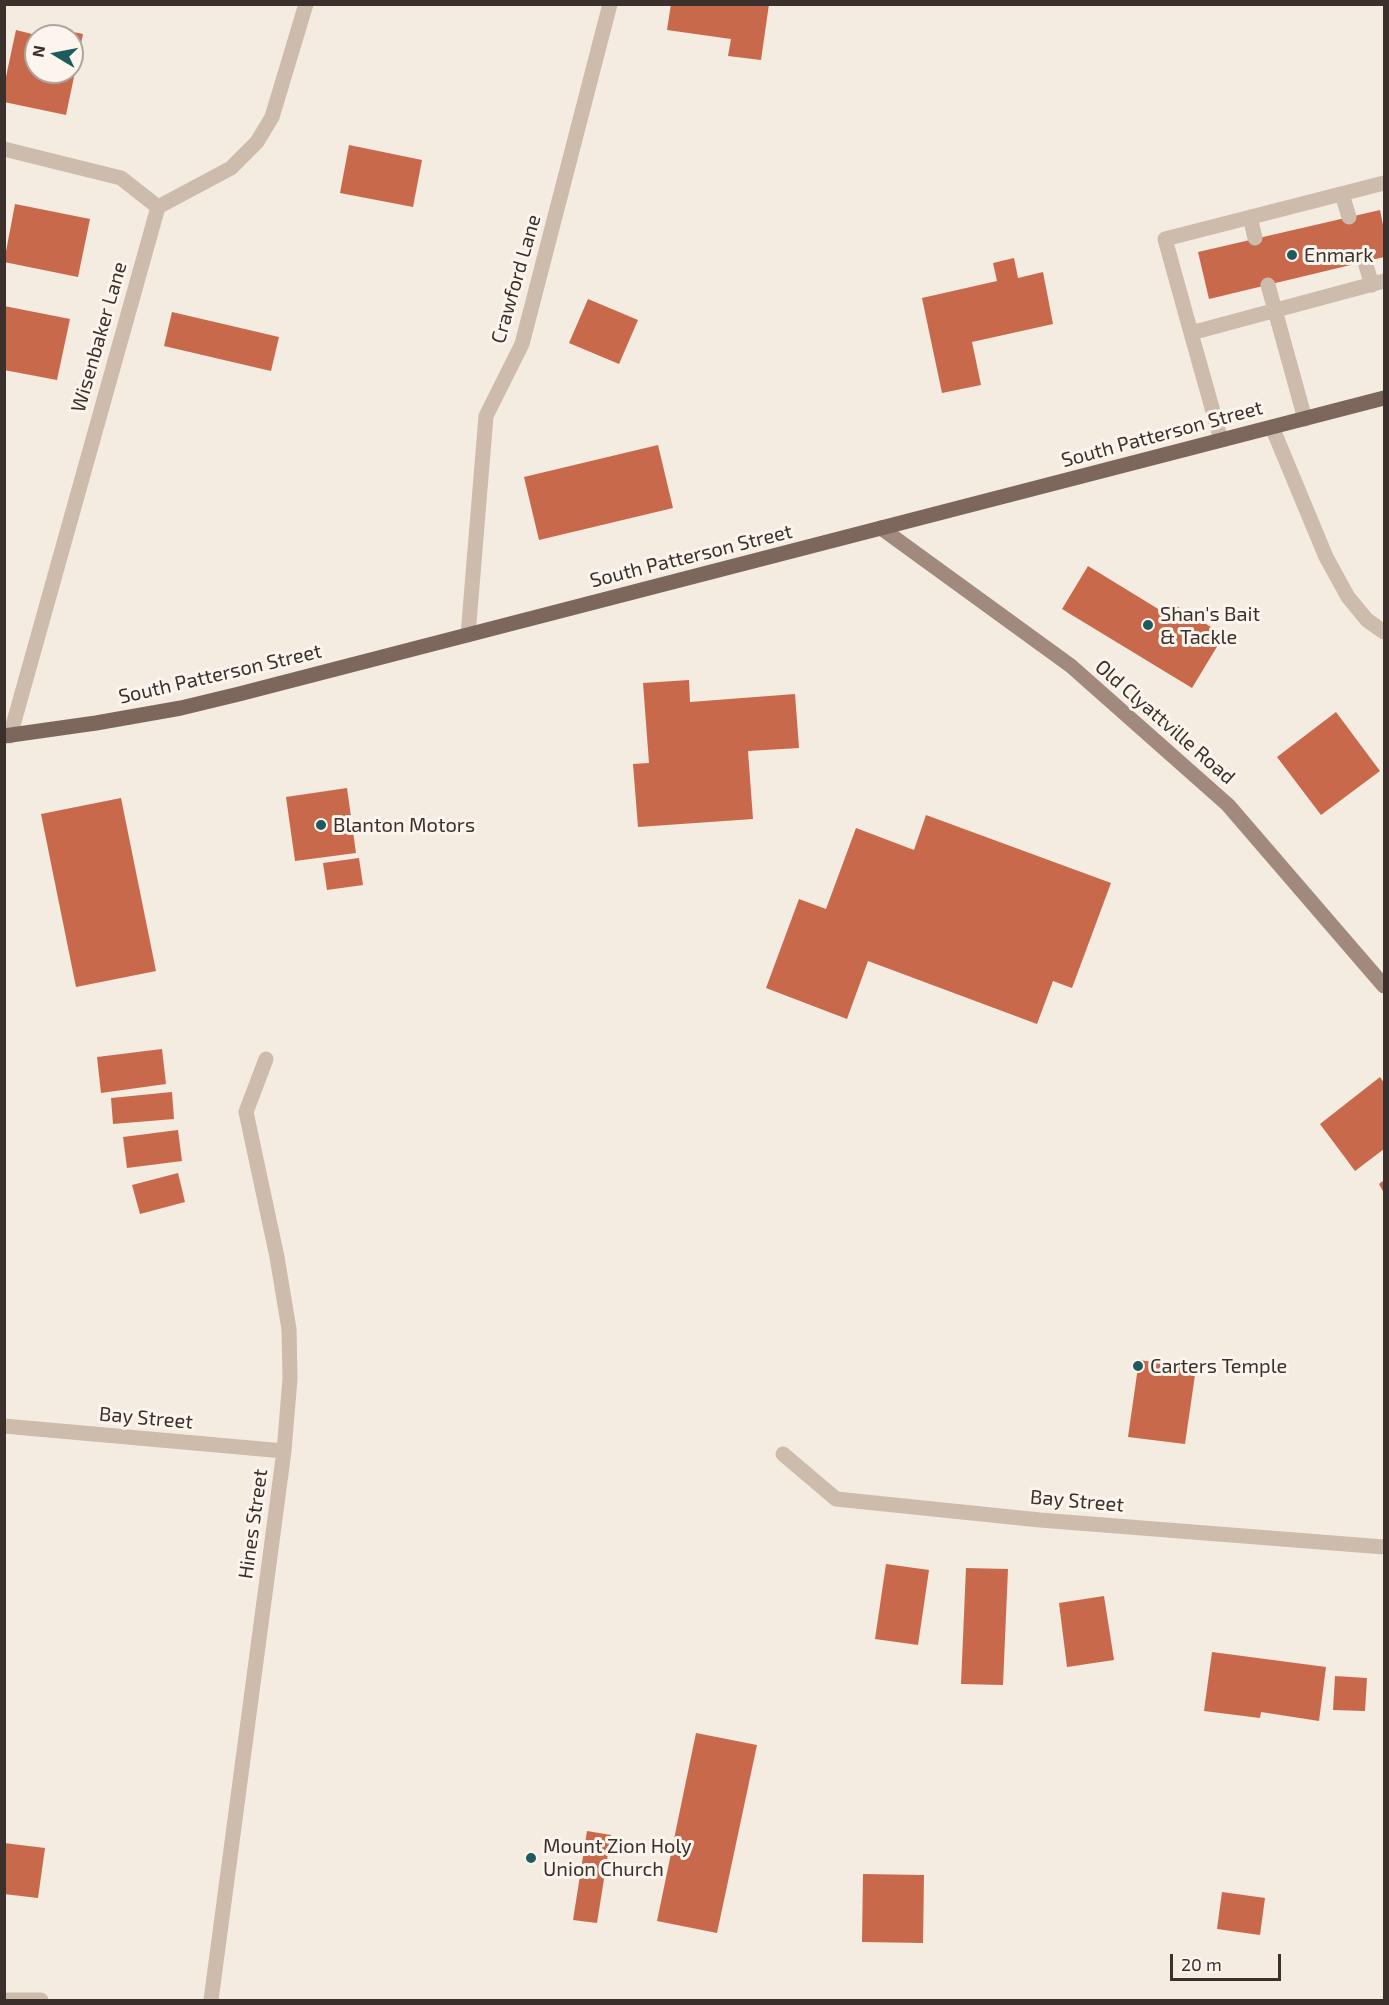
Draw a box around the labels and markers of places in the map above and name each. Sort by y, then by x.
place label: Enmark [1304,243,1374,267]
marker: Enmark [1285,248,1299,262]
place label: Shan's Bait & Tackle [1160,602,1260,649]
marker: Shan's Bait & Tackle [1141,618,1155,632]
place label: Blanton Motors [333,813,475,837]
marker: Blanton Motors [314,818,328,832]
place label: Carters Temple [1150,1354,1287,1378]
marker: Carters Temple [1131,1359,1145,1373]
place label: Mount Zion Holy Union Church [543,1834,692,1881]
marker: Mount Zion Holy Union Church [524,1851,538,1865]

